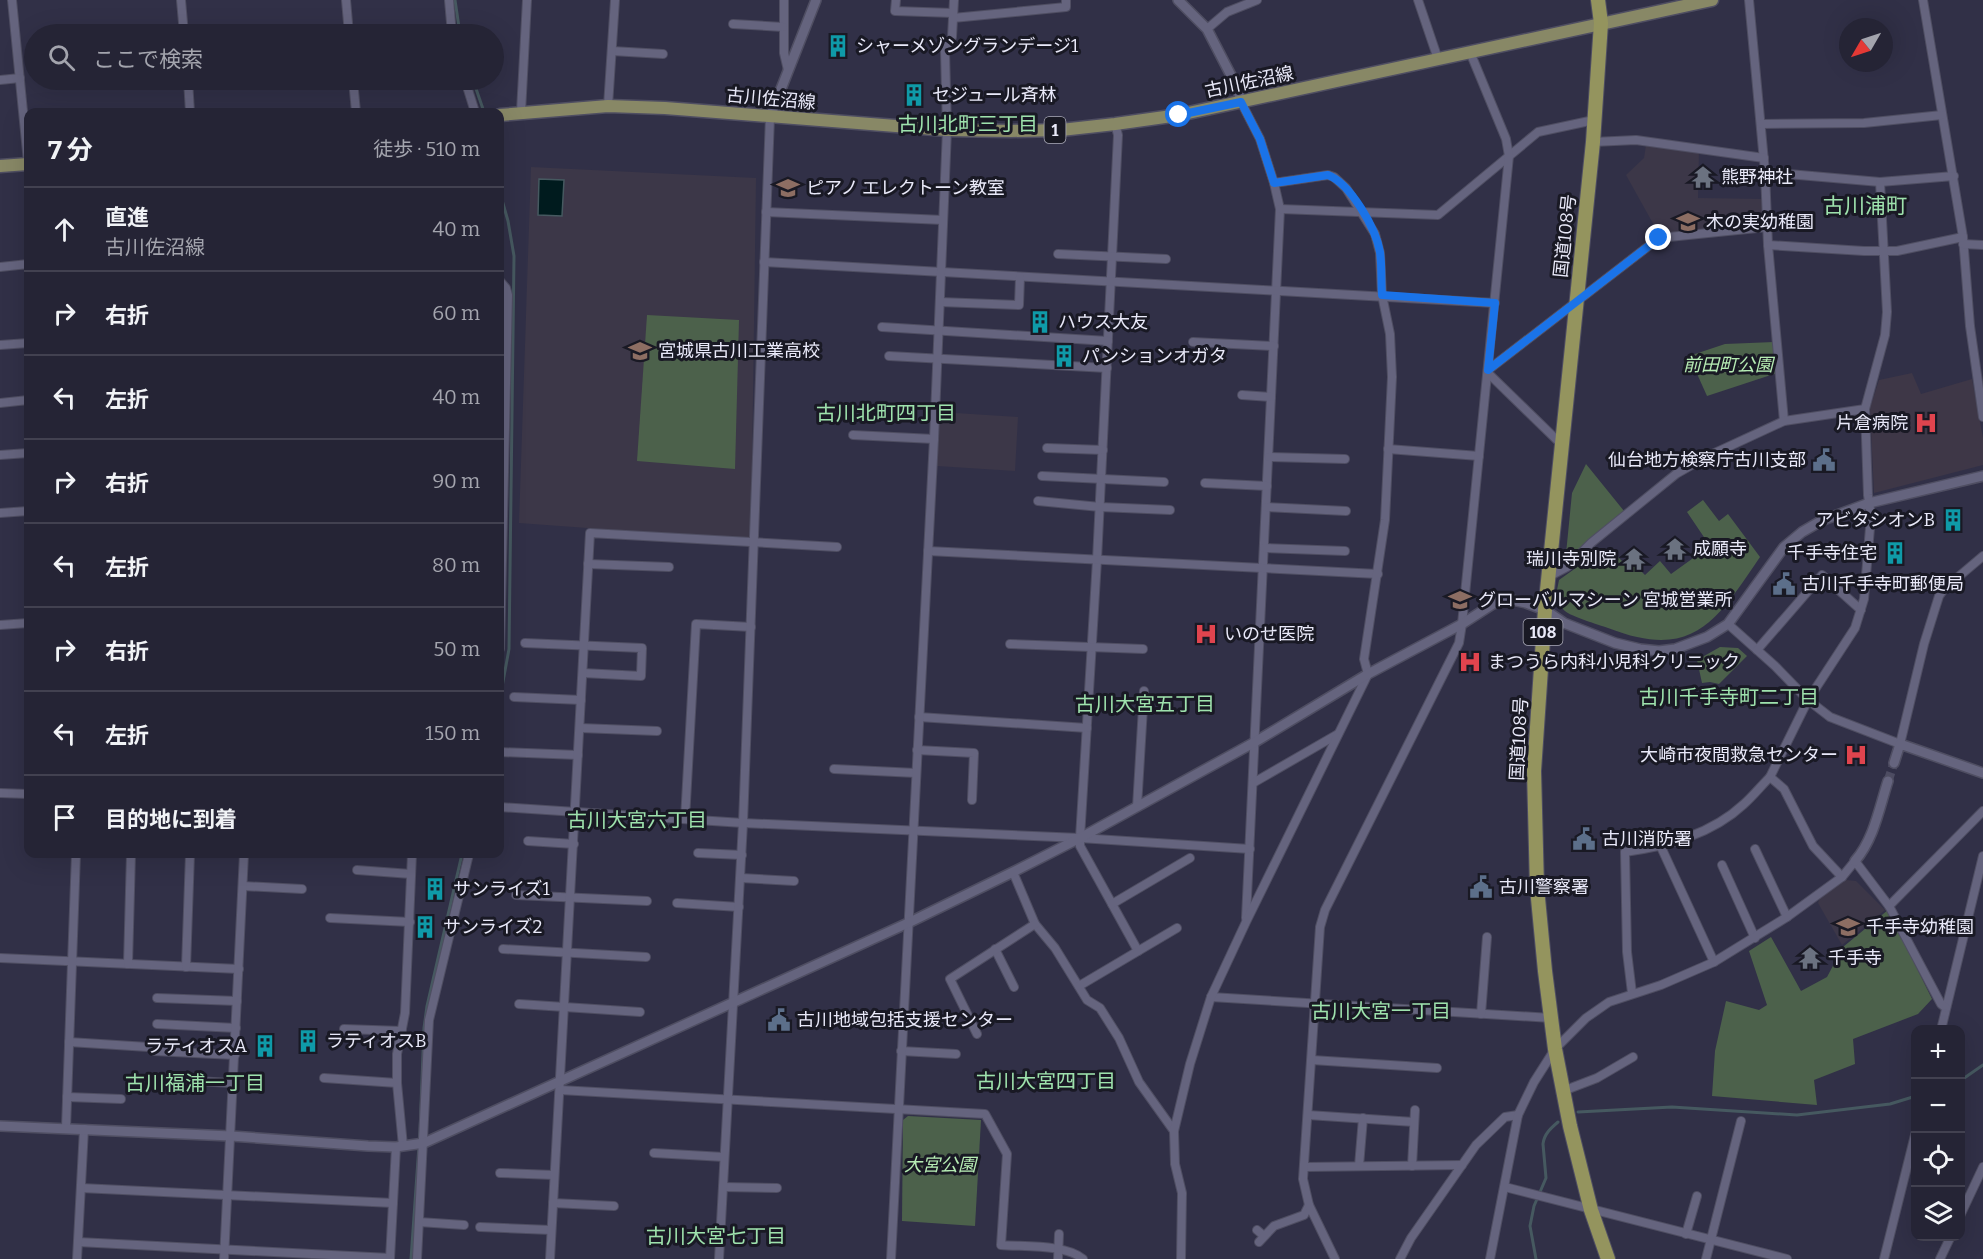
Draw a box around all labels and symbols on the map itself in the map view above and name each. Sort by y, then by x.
north arrow [1839,18,1893,72]
building icon: シャーメゾングランデージ1 [825,33,851,59]
place label: シャーメゾングランデージ1 [856,35,1079,57]
street label: 古川佐沼線 [1203,62,1295,102]
building icon: セジュール斉林 [901,82,927,108]
street label: 古川佐沼線 [725,84,817,114]
place label: セジュール斉林 [932,84,1057,106]
route start [1165,101,1191,127]
district label: 古川北町三丁目 [898,112,1038,136]
road number: 1 [1044,117,1066,143]
temple icon: 熊野神社 [1690,164,1716,190]
place label: 熊野神社 [1721,166,1793,188]
school or university icon: ピアノ エレクトーン教室 [775,175,801,201]
place label: ピアノ エレクトーン教室 [806,177,1005,199]
street label: 国道108号 [1550,193,1580,279]
district label: 古川浦町 [1823,193,1907,219]
school or university icon: 木の実幼稚園 [1675,209,1701,235]
place label: 木の実幼稚園 [1706,211,1814,233]
route end [1645,224,1671,250]
building icon: ハウス大友 [1027,309,1053,335]
place label: ハウス大友 [1058,311,1148,333]
school or university icon: 宮城県古川工業高校 [627,338,653,364]
place label: 宮城県古川工業高校 [658,340,820,362]
building icon: パンションオガタ [1051,343,1077,369]
place label: パンションオガタ [1082,345,1227,367]
park label: 前田町公園 [1683,354,1776,376]
district label: 古川北町四丁目 [816,401,956,425]
hospital icon: 片倉病院 [1913,410,1939,436]
place label: 片倉病院 [1836,412,1908,434]
public building icon: 仙台地方検察庁古川支部 [1811,447,1837,473]
place label: 仙台地方検察庁古川支部 [1608,449,1806,471]
building icon: アビタシオンB [1940,507,1966,533]
place label: アビタシオンB [1815,509,1935,531]
temple icon: 成願寺 [1662,536,1688,562]
place label: 成願寺 [1693,538,1747,560]
building icon: 千手寺住宅 [1882,540,1908,566]
place label: 千手寺住宅 [1787,542,1877,564]
temple icon: 瑞川寺別院 [1621,546,1647,572]
place label: 瑞川寺別院 [1526,548,1616,570]
public building icon: 古川千手寺町郵便局 [1771,571,1797,597]
place label: 古川千手寺町郵便局 [1802,573,1964,595]
school or university icon: グローバルマシーン 宮城営業所 [1447,587,1473,613]
place label: グローバルマシーン 宮城営業所 [1478,589,1733,611]
road number: 108 [1524,619,1562,645]
hospital icon: いのせ医院 [1193,621,1219,647]
place label: いのせ医院 [1224,623,1314,645]
hospital icon: まつうら内科小児科クリニック [1457,649,1483,675]
place label: まつうら内科小児科クリニック [1488,651,1740,673]
district label: 古川千手寺町二丁目 [1639,685,1819,709]
district label: 古川大宮五丁目 [1075,692,1215,716]
street label: 国道108号 [1506,697,1532,781]
hospital icon: 大崎市夜間救急センター [1843,742,1869,768]
place label: 大崎市夜間救急センター [1640,744,1838,766]
district label: 古川大宮六丁目 [567,808,707,832]
public building icon: 古川消防署 [1571,826,1597,852]
place label: 古川消防署 [1602,828,1692,850]
public building icon: 古川警察署 [1468,874,1494,900]
building icon: サンライズ1 [422,876,448,902]
place label: 古川警察署 [1499,876,1589,898]
place label: サンライズ1 [453,878,550,900]
building icon: サンライズ2 [412,914,438,940]
school or university icon: 千手寺幼稚園 [1835,914,1861,940]
place label: サンライズ2 [443,916,542,938]
place label: 千手寺幼稚園 [1866,916,1974,938]
temple icon: 千手寺 [1797,945,1823,971]
place label: 千手寺 [1828,947,1882,969]
district label: 古川大宮一丁目 [1311,999,1451,1023]
public building icon: 古川地域包括支援センター [766,1007,792,1033]
place label: 古川地域包括支援センター [797,1009,1013,1031]
building icon: ラティオスB [295,1028,321,1054]
place label: ラティオスB [326,1030,427,1052]
building icon: ラティオスA [252,1033,278,1059]
place label: ラティオスA [145,1035,247,1057]
district label: 古川大宮四丁目 [976,1069,1116,1093]
district label: 古川福浦一丁目 [125,1071,265,1095]
park label: 大宮公園 [904,1154,979,1176]
district label: 古川大宮七丁目 [646,1224,786,1248]

